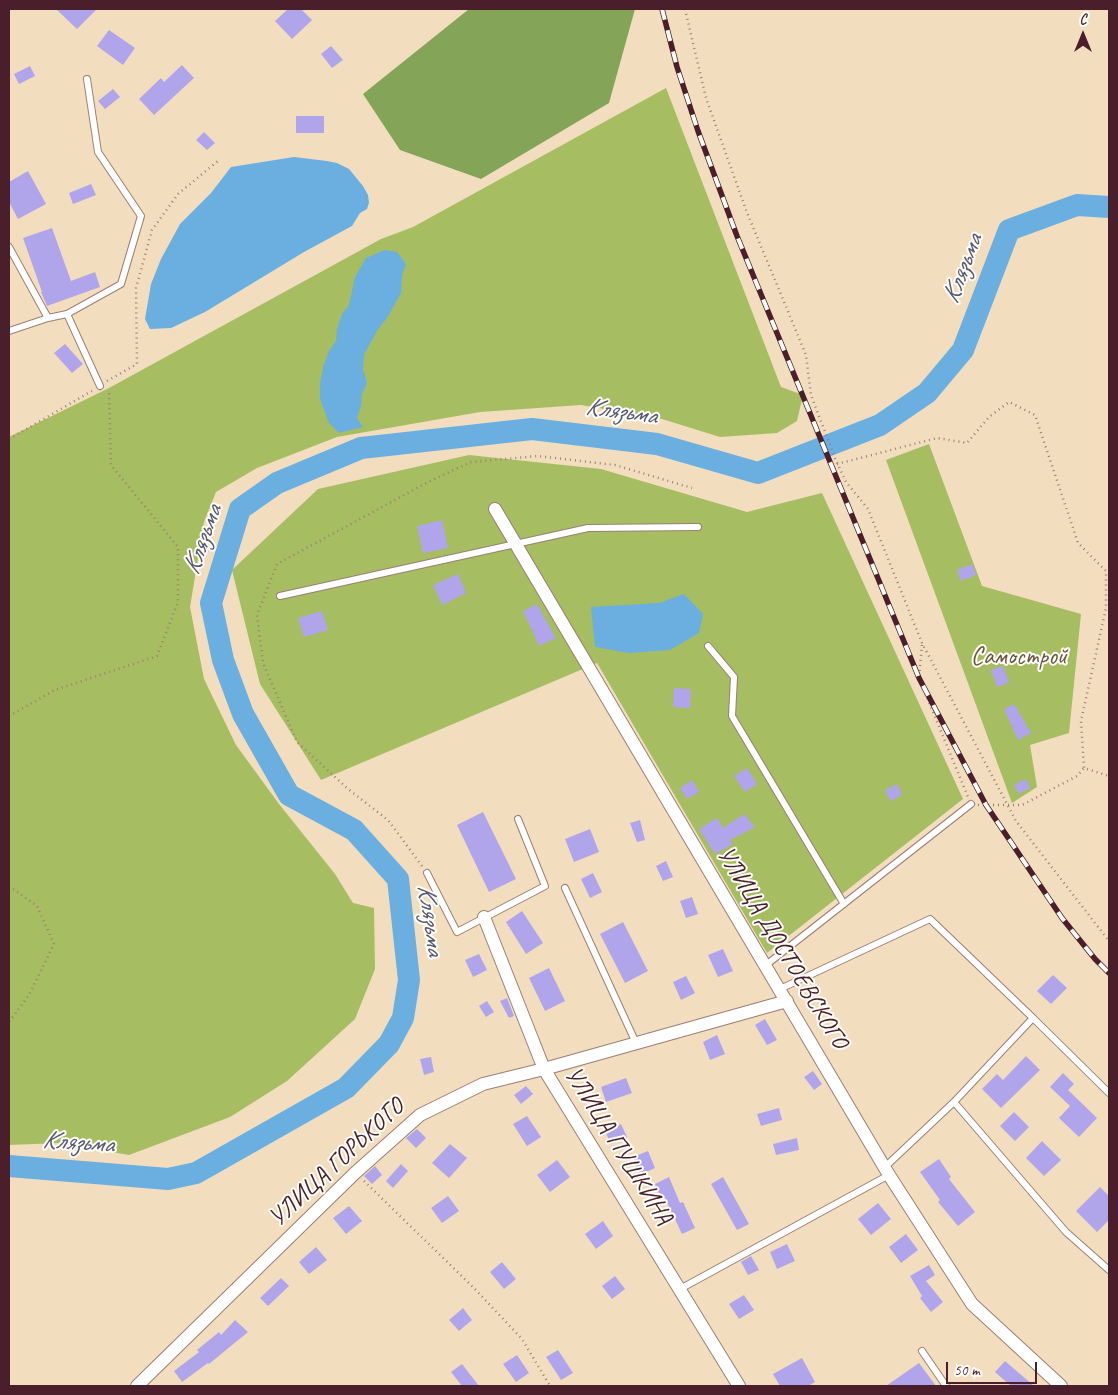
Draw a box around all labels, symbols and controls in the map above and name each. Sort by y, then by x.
north arrow [1058,10,1108,60]
text: С [1080,11,1086,28]
water label: Клязьма [936,230,990,308]
water label: Клязьма [584,392,658,432]
water label: Клязьма [176,501,230,579]
park label: Самострой [971,642,1067,672]
street label: УЛИЦА ДОСТОЕВСКОГО [710,841,854,1055]
water label: Клязьма [410,883,450,957]
street label: УЛИЦА ПУШКИНА [557,1061,679,1231]
street label: УЛИЦА ГОРЬКОГО [263,1093,411,1233]
water label: Клязьма [41,1125,115,1161]
scale bar [948,1352,1039,1384]
text: 50 m [954,1361,980,1380]

